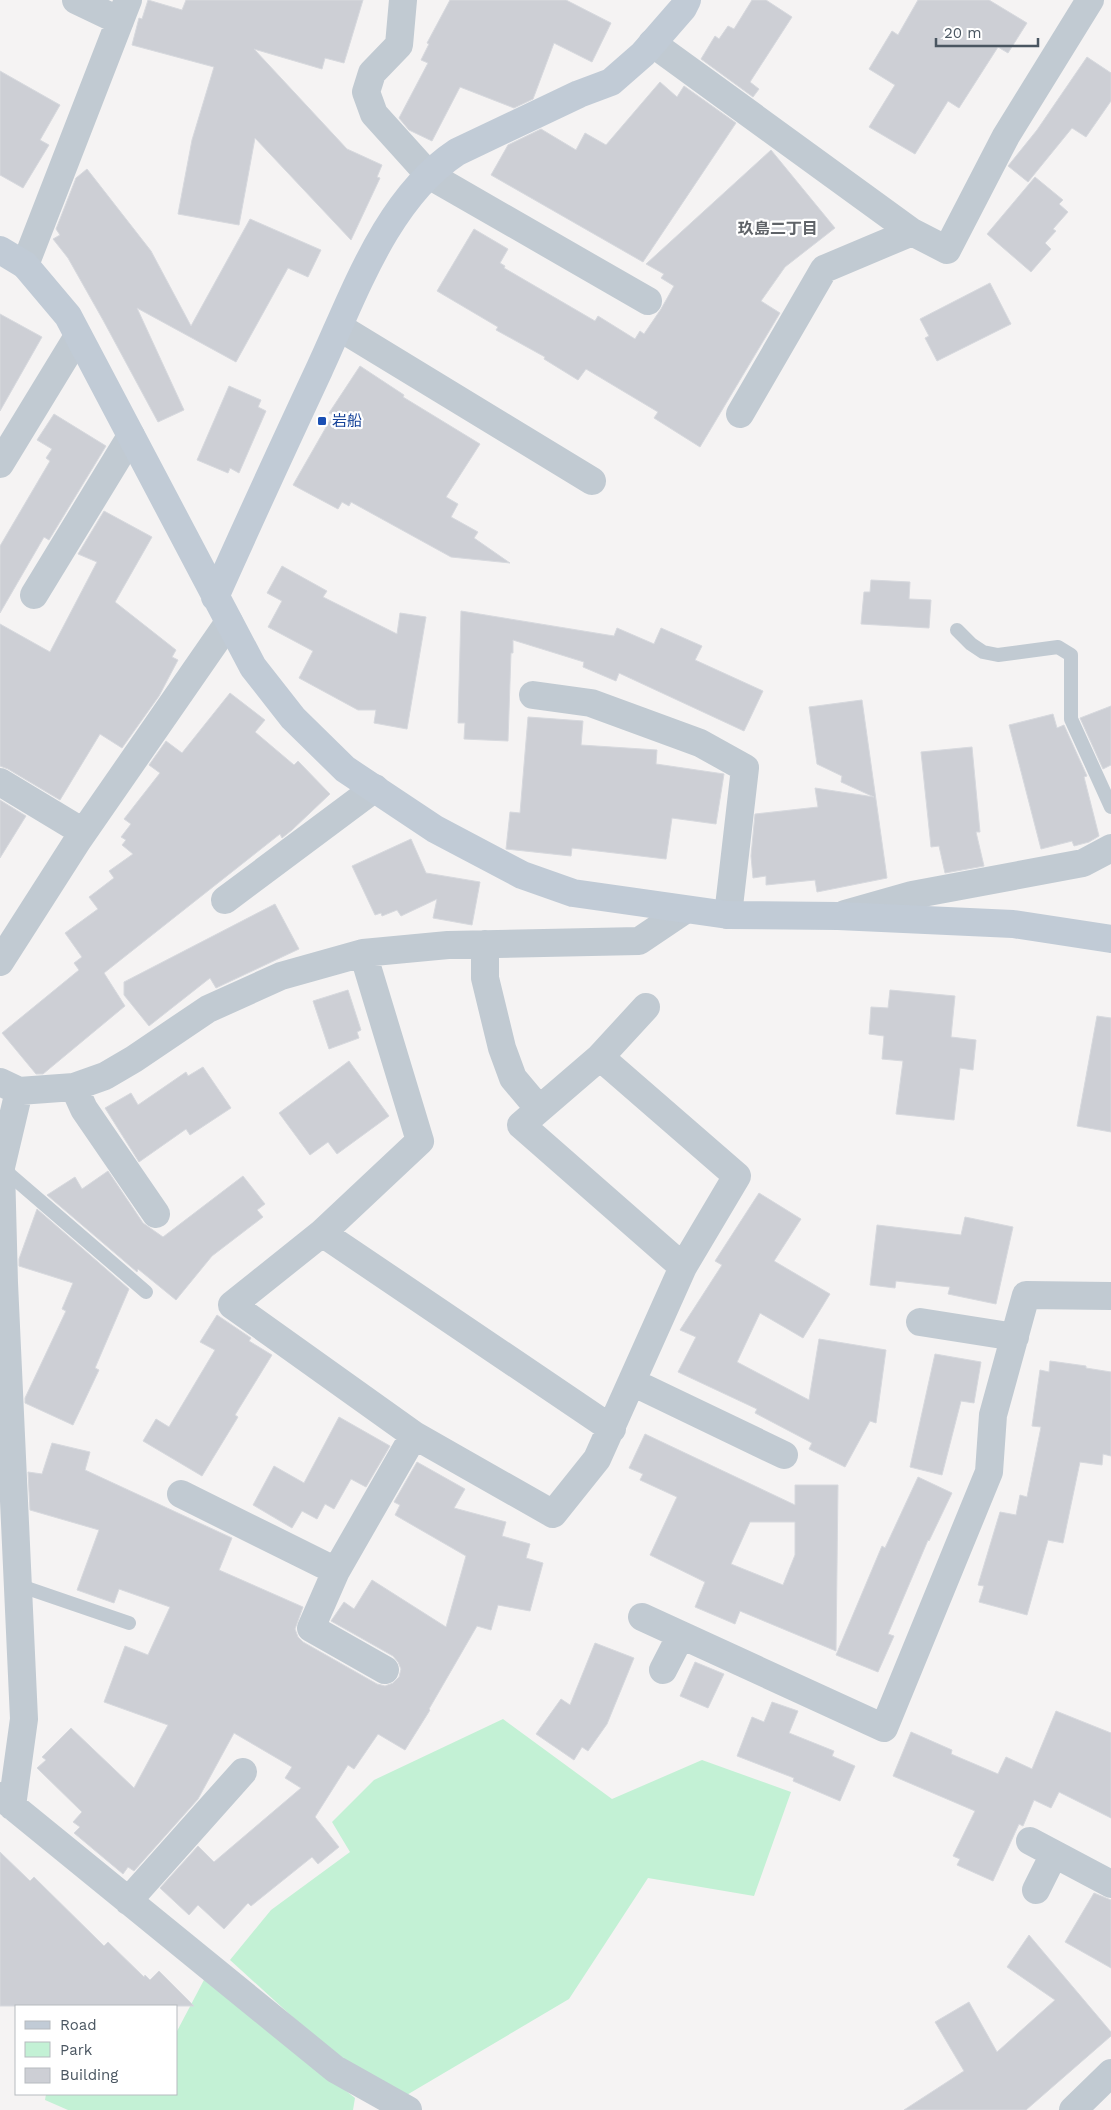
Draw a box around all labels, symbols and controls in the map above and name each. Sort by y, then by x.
scale bar [936,15,1038,47]
text: 20 m [944,24,982,42]
district label: 玖島二丁目 [738,219,818,238]
place label: 岩船 [332,412,362,430]
marker: 岩船 [316,415,328,427]
legend [15,2005,178,2095]
text: Road [60,2016,97,2034]
text: Park [60,2041,93,2059]
text: Building [60,2066,118,2084]

